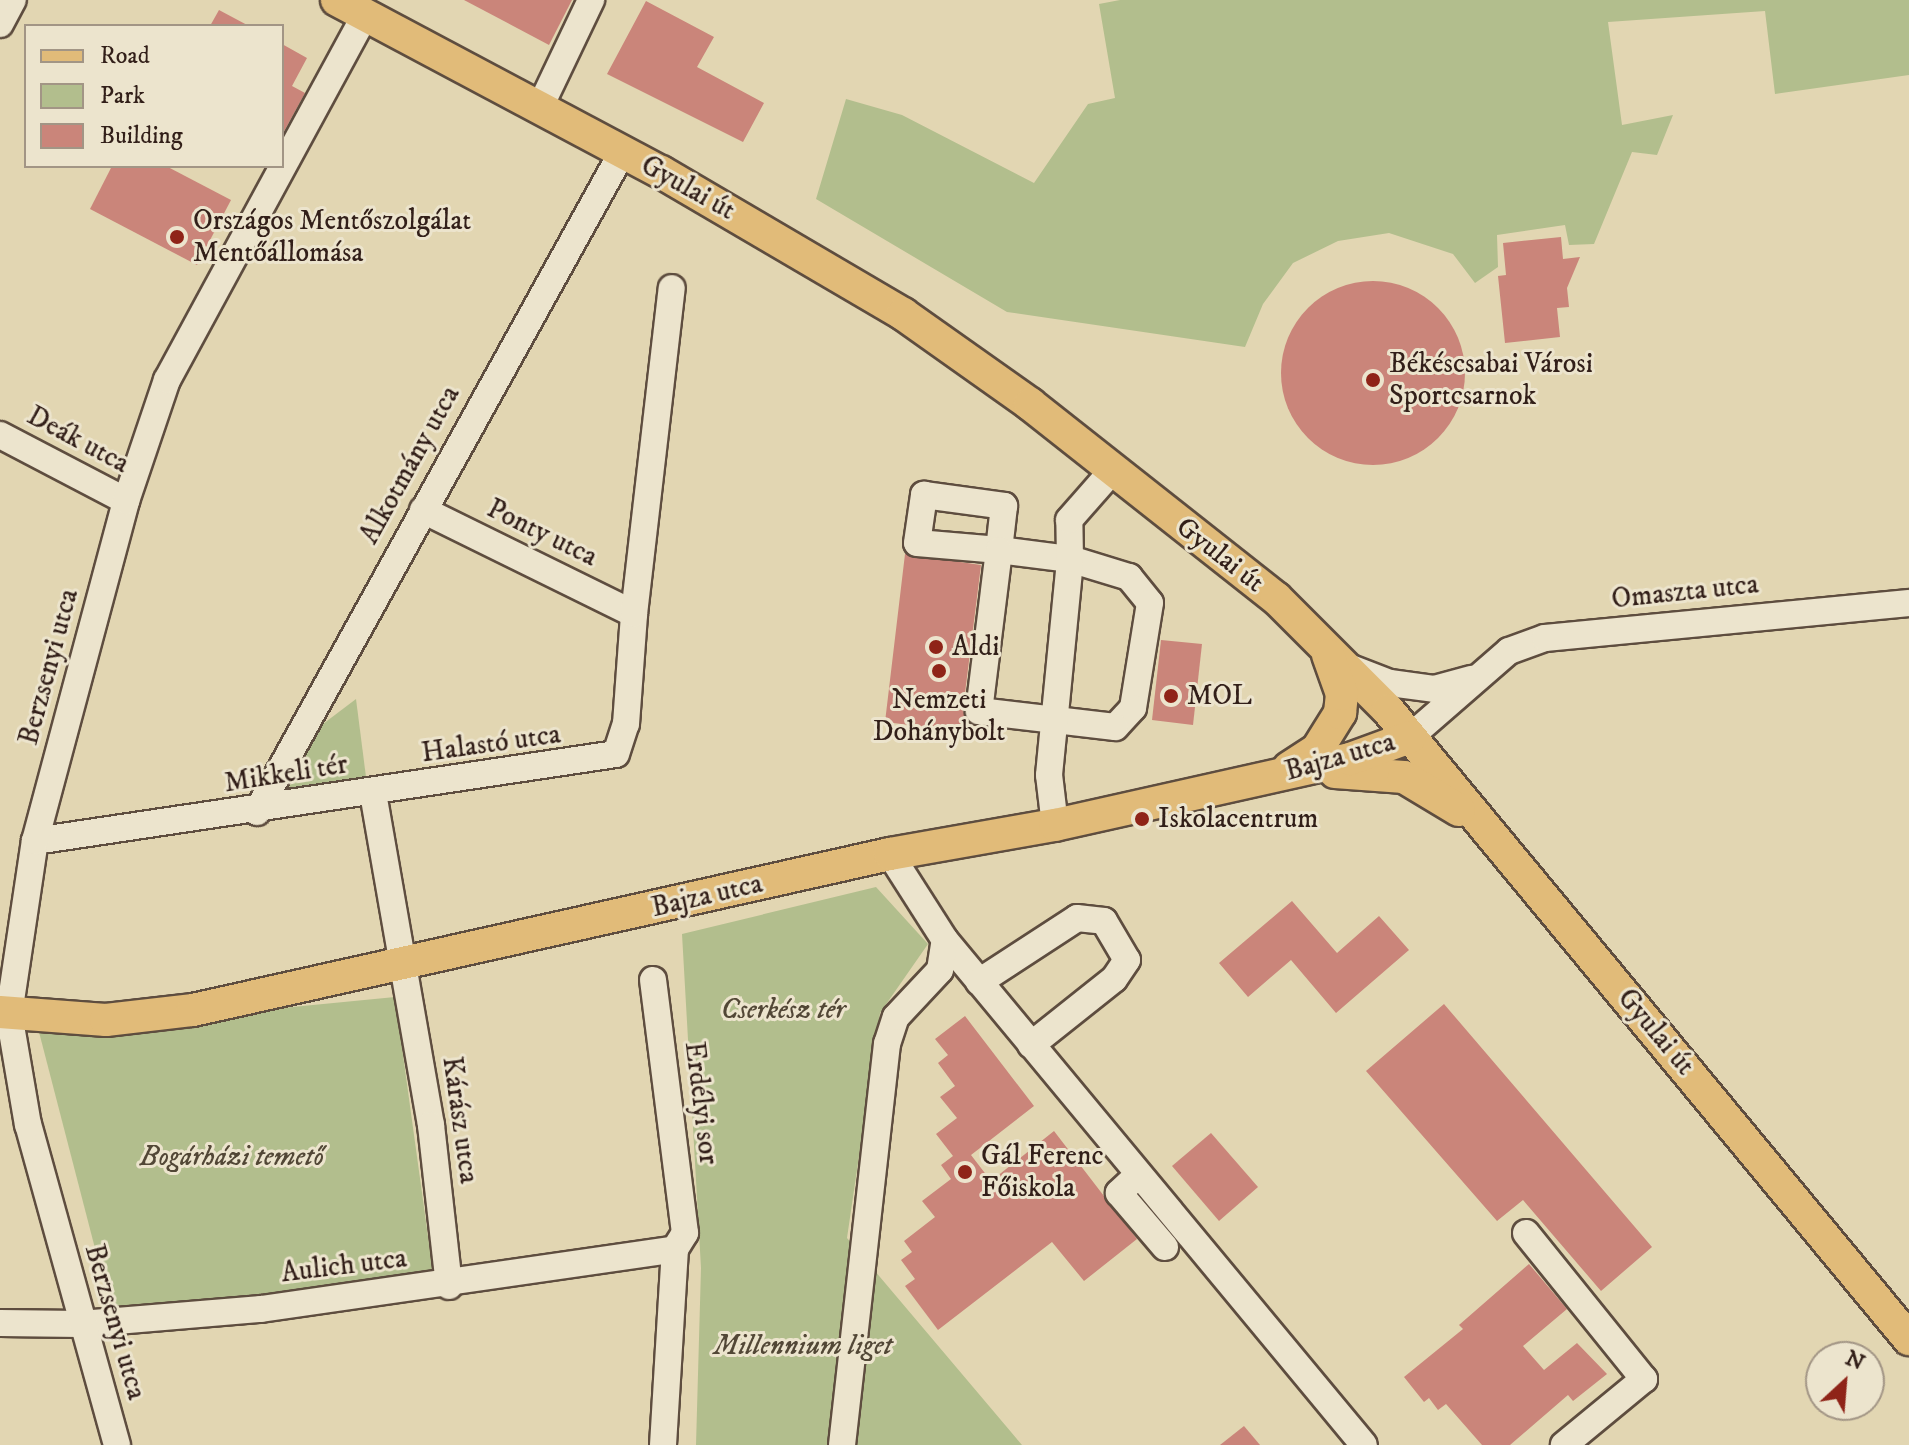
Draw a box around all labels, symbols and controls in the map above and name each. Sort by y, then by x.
legend [24,24,284,168]
text: Road [100,41,150,71]
text: Park [100,81,145,111]
text: Building [100,121,183,151]
street label: Gyulai út [635,148,741,228]
place label: Országos Mentőszolgálat Mentőállomása [193,204,471,270]
marker: Országos Mentőszolgálat Mentőállomása [168,228,186,246]
place label: Békéscsabai Városi Sportcsarnok [1389,347,1593,413]
marker: Békéscsabai Városi Sportcsarnok [1364,371,1382,389]
street label: Alkotmány utca [353,380,467,550]
street label: Deák utca [21,399,135,481]
street label: Ponty utca [481,492,603,574]
street label: Gyulai út [1169,510,1271,600]
street label: Omaszta utca [1610,568,1760,616]
street label: Berzsenyi utca [12,585,86,749]
place label: Aldi [952,630,999,664]
marker: Aldi [927,638,945,656]
marker: Nemzeti Dohánybolt [930,662,948,680]
place label: MOL [1187,679,1252,713]
place label: Nemzeti Dohánybolt [873,683,1005,749]
marker: MOL [1162,687,1180,705]
street label: Halastó utca [419,718,563,770]
street label: Bajza utca [1281,725,1399,789]
street label: Mikkeli tér [222,748,350,800]
place label: Iskolacentrum [1158,802,1318,836]
marker: Iskolacentrum [1133,810,1151,828]
street label: Bajza utca [648,867,766,925]
street label: Gyulai út [1610,982,1702,1082]
park label: Cserkész tér [721,993,845,1027]
street label: Erdélyi sor [677,1040,725,1166]
street label: Kárász utca [434,1054,486,1186]
place label: Gál Ferenc Főiskola [981,1139,1104,1205]
park label: Bogárházi temető [140,1140,324,1174]
marker: Gál Ferenc Főiskola [956,1163,974,1181]
street label: Berzsenyi utca [77,1240,153,1404]
street label: Aulich utca [279,1242,409,1290]
park label: Millennium liget [714,1329,892,1363]
north arrow [1805,1341,1885,1421]
text: N [1841,1345,1869,1377]

